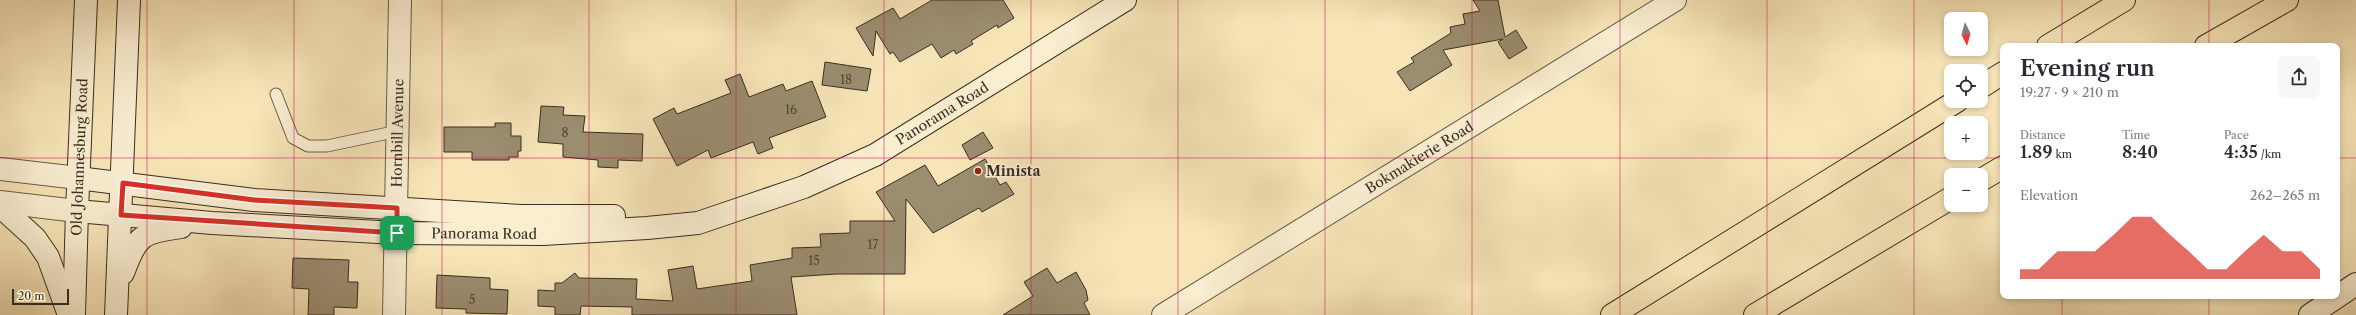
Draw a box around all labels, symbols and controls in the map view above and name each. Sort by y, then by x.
north arrow [1944,12,1988,56]
map controls [1944,12,1988,212]
text: Evening run [2020,55,2155,82]
button: share [2278,56,2320,98]
button: locate [1944,64,1988,108]
house number: 18 [840,72,852,87]
street label: Old Johannesburg Road [67,77,92,236]
street label: Hornbill Avenue [387,78,408,188]
street label: Panorama Road [892,78,992,149]
text: 19:27 · 9 × 210 m [2020,84,2119,100]
house number: 16 [785,102,797,117]
button: + [1944,116,1988,160]
street label: Bokmakierie Road [1362,117,1477,197]
house number: 8 [561,125,569,140]
text: Distance [2020,128,2066,142]
text: Time [2122,128,2150,142]
text: Pace [2224,128,2249,142]
text: 1.89 [2020,142,2053,162]
text: 8:40 [2122,142,2158,162]
text: 4:35 [2224,142,2258,162]
text: km [2053,147,2072,161]
text: /km [2258,147,2281,161]
place label: Minista [986,162,1041,180]
marker: Minista [973,166,983,176]
button: − [1944,168,1988,212]
text: Elevation [2020,187,2078,203]
text: 262–265 m [2250,187,2320,203]
pin [380,216,414,250]
icon: arrive [386,222,408,244]
street label: Panorama Road [431,224,538,243]
house number: 17 [868,237,879,252]
house number: 15 [808,253,820,268]
scale bar [12,287,69,306]
text: 20 m [18,289,44,303]
house number: 5 [469,292,475,307]

